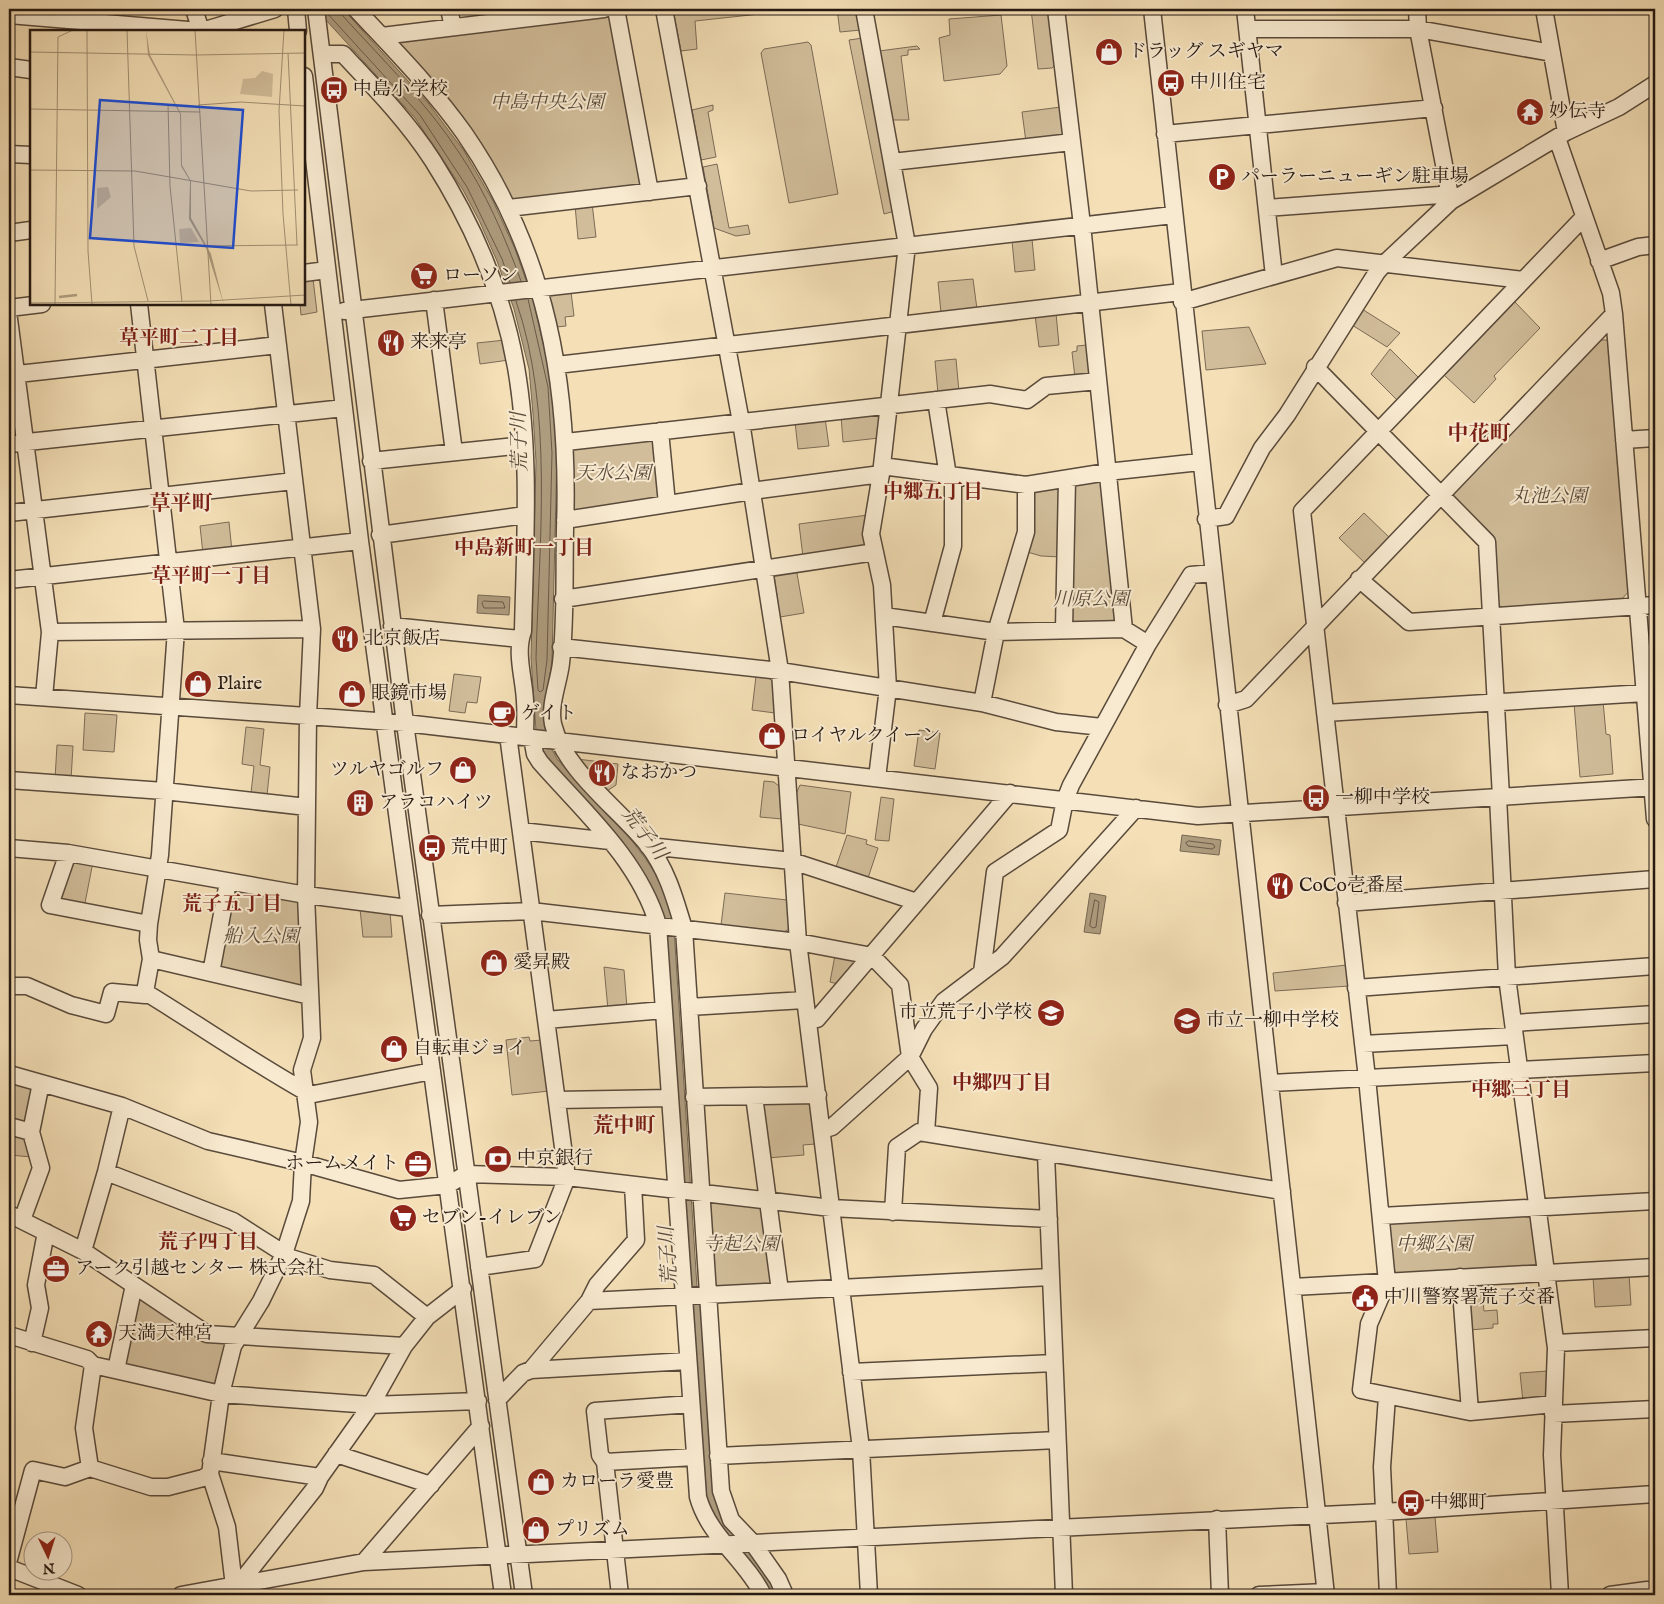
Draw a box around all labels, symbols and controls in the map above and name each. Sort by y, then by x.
inset map [30,30,305,305]
shop icon: ドラッグ スギヤマ [1094,37,1124,67]
place label: ドラッグ スギヤマ [1128,40,1284,64]
bus stop icon: 中川住宅 [1156,68,1186,98]
place label: 中川住宅 [1190,71,1266,95]
bus stop icon: 中島小学校 [319,75,349,105]
place label: 中島小学校 [353,78,448,102]
park label: 中島中央公園 [490,91,607,115]
temple icon: 妙伝寺 [1515,97,1545,127]
place label: 妙伝寺 [1549,100,1606,124]
parking icon: パーラーニューギン駐車場 [1207,162,1237,192]
place label: パーラーニューギン駐車場 [1241,165,1469,189]
supermarket icon: ローソン [409,261,439,291]
place label: ローソン [443,264,518,288]
district label: 草平町二丁目 [119,326,239,351]
restaurant icon: 来来亭 [376,328,406,358]
place label: 来来亭 [410,331,467,355]
water label: 荒子川 [506,410,534,472]
district label: 中花町 [1448,421,1511,448]
park label: 天水公園 [575,462,654,486]
district label: 中郷五丁目 [883,480,983,505]
park label: 丸池公園 [1511,485,1590,509]
district label: 草平町 [150,491,213,518]
district label: 中島新町一丁目 [454,536,594,561]
district label: 草平町一丁目 [151,564,271,589]
park label: 川原公園 [1053,588,1132,612]
restaurant icon: 北京飯店 [330,624,360,654]
place label: 北京飯店 [364,627,440,651]
shop icon: Plaire [183,669,213,699]
place label: Plaire [217,672,262,696]
shop icon: 眼鏡市場 [337,679,367,709]
place label: 眼鏡市場 [371,682,447,706]
cafe icon: ゲイト [487,699,517,729]
place label: ゲイト [521,702,577,726]
shop icon: ロイヤルクイーン [757,721,787,751]
place label: ロイヤルクイーン [791,724,941,748]
shop icon: ツルヤゴルフ [448,755,478,785]
place label: ツルヤゴルフ [330,758,444,782]
restaurant icon: なおかつ [587,758,617,788]
place label: なおかつ [621,761,697,785]
bus stop icon: 一柳中学校 [1301,783,1331,813]
place label: 一柳中学校 [1335,786,1430,810]
building icon: アラコハイツ [345,788,375,818]
place label: アラコハイツ [379,791,493,815]
water label: 荒子川 [616,803,673,867]
bus stop icon: 荒中町 [417,833,447,863]
place label: 荒中町 [451,836,508,860]
restaurant icon: CoCo壱番屋 [1265,871,1295,901]
place label: CoCo壱番屋 [1299,874,1404,898]
district label: 荒子五丁目 [182,892,282,917]
park label: 船入公園 [223,925,302,949]
shop icon: 愛昇殿 [479,948,509,978]
place label: 愛昇殿 [513,951,570,975]
school or university icon: 市立荒子小学校 [1036,998,1066,1028]
place label: 市立荒子小学校 [899,1001,1032,1025]
school or university icon: 市立一柳中学校 [1172,1006,1202,1036]
place label: 市立一柳中学校 [1206,1009,1339,1033]
shop icon: 自転車ジョイ [379,1034,409,1064]
place label: 自転車ジョイ [413,1037,527,1061]
district label: 中郷四丁目 [952,1071,1052,1096]
district label: 中郷三丁目 [1471,1078,1571,1103]
district label: 荒中町 [593,1113,656,1140]
bank icon: 中京銀行 [483,1144,513,1174]
place label: 中京銀行 [517,1147,593,1171]
office icon: ホームメイト [403,1149,433,1179]
place label: ホームメイト [285,1152,399,1176]
supermarket icon: セブン-イレブン [388,1203,418,1233]
place label: セブン-イレブン [422,1206,562,1230]
water label: 荒子川 [654,1223,684,1287]
district label: 荒子四丁目 [158,1230,258,1255]
park label: 寺起公園 [703,1233,782,1257]
park label: 中郷公園 [1396,1233,1475,1257]
office icon: アーク引越センター 株式会社 [41,1254,71,1284]
place label: アーク引越センター 株式会社 [75,1257,325,1281]
public building icon: 中川警察署荒子交番 [1350,1283,1380,1313]
place label: 中川警察署荒子交番 [1384,1286,1555,1310]
temple icon: 天満天神宮 [84,1319,114,1349]
place label: 天満天神宮 [118,1322,213,1346]
shop icon: カローラ愛豊 [526,1467,556,1497]
place label: カローラ愛豊 [560,1470,674,1494]
bus stop icon: 中郷町 [1396,1488,1426,1518]
place label: 中郷町 [1430,1491,1487,1515]
shop icon: プリズム [521,1515,551,1545]
place label: プリズム [555,1518,630,1542]
north arrow [22,1532,72,1582]
text: N [42,1559,57,1577]

